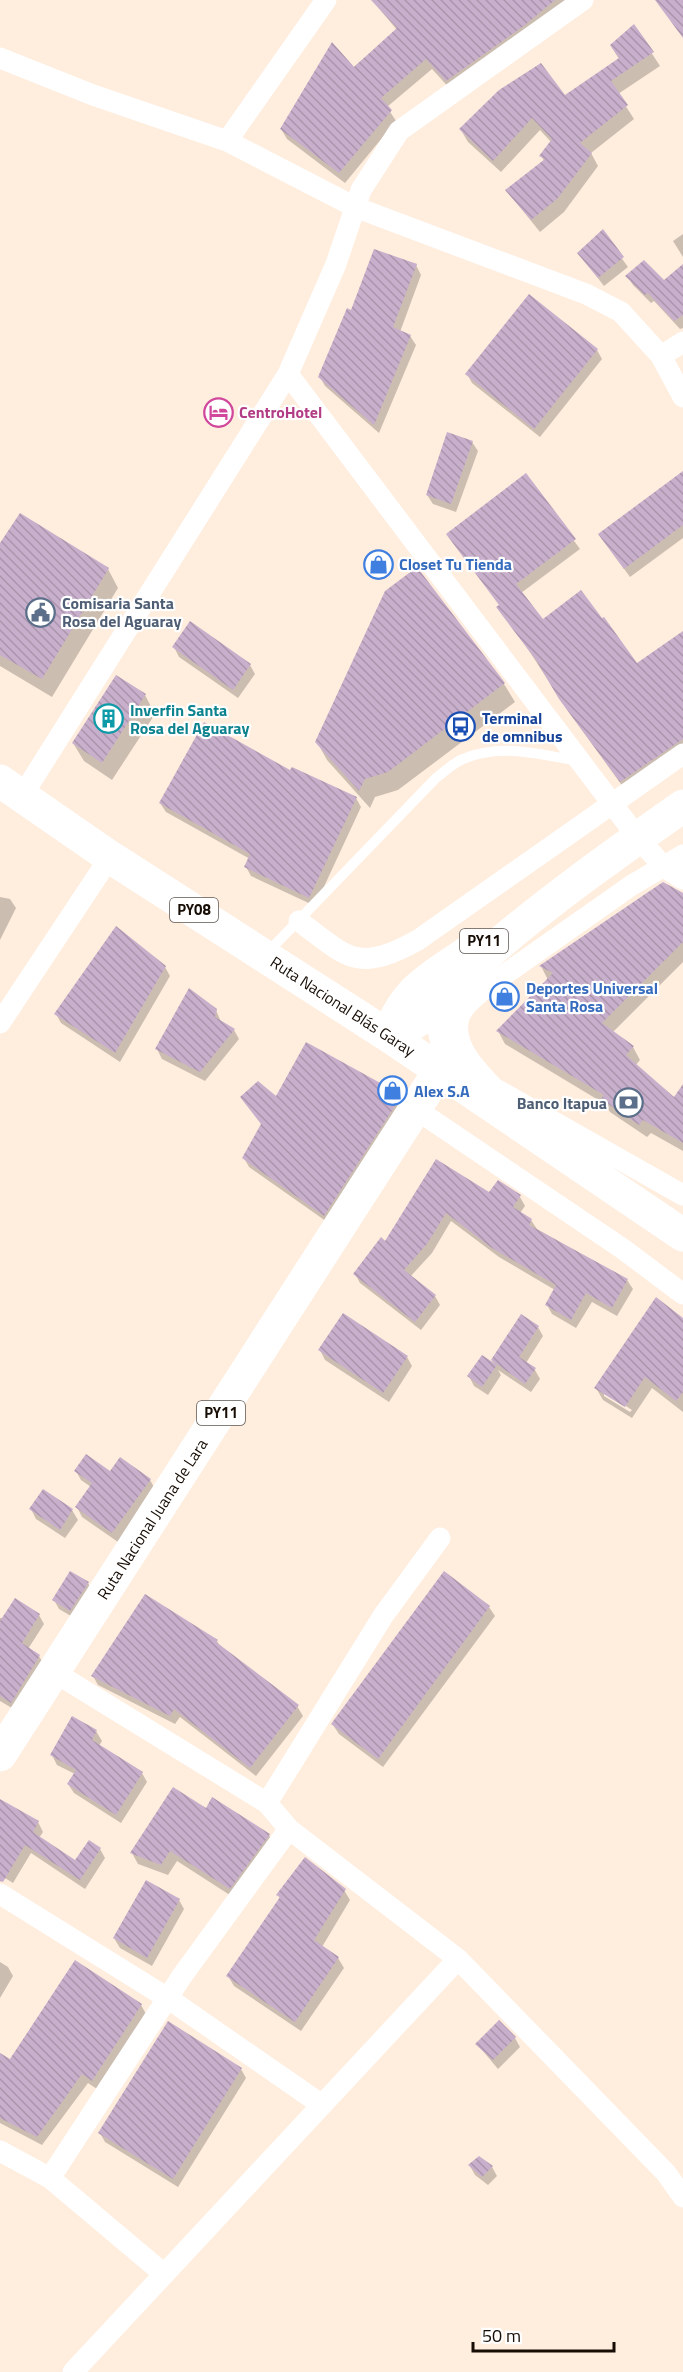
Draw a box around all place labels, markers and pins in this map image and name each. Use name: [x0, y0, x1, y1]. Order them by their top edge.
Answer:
hotel icon: CentroHotel: [202, 396, 234, 428]
place label: CentroHotel: [239, 400, 322, 424]
shop icon: Closet Tu Tienda: [362, 548, 394, 580]
place label: Closet Tu Tienda: [399, 552, 512, 576]
place label: Comisaria Santa Rosa del Aguaray: [62, 591, 181, 633]
public building icon: Comisaria Santa Rosa del Aguaray: [25, 596, 57, 628]
place label: Inverfin Santa Rosa del Aguaray: [130, 698, 249, 740]
building icon: Inverfin Santa Rosa del Aguaray: [93, 703, 125, 735]
place label: Terminal de omnibus: [482, 706, 562, 748]
bus stop icon: Terminal de omnibus: [445, 711, 477, 743]
place label: Deportes Universal Santa Rosa: [526, 976, 658, 1018]
shop icon: Deportes Universal Santa Rosa: [489, 981, 521, 1013]
shop icon: Alex S.A: [377, 1075, 409, 1107]
place label: Alex S.A: [414, 1079, 470, 1103]
bank icon: Banco Itapua: [612, 1087, 644, 1119]
place label: Banco Itapua: [517, 1091, 607, 1115]

